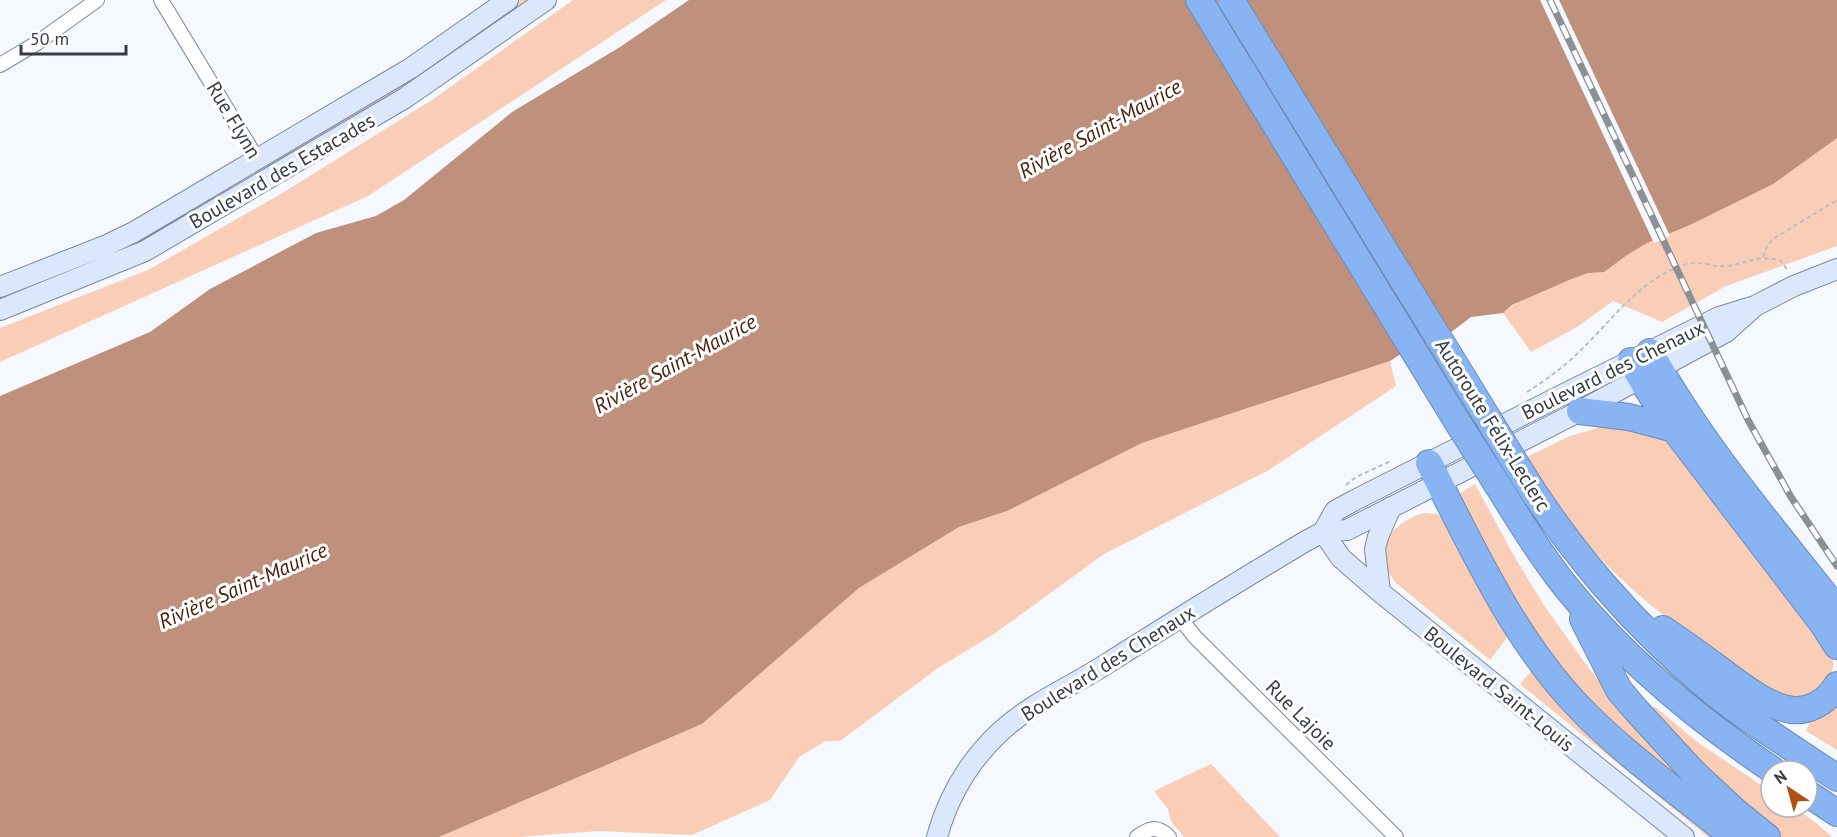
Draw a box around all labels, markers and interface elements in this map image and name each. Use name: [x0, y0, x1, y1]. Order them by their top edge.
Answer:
scale bar: [21, 18, 126, 56]
text: 50 m: [30, 27, 69, 50]
water label: Rivière Saint-Maurice: [1014, 73, 1186, 184]
street label: Rue Flynn: [201, 77, 267, 163]
street label: Boulevard des Estacades: [185, 107, 379, 235]
water label: Rivière Saint-Maurice: [589, 308, 761, 419]
street label: Boulevard des Chenaux: [1517, 314, 1709, 426]
street label: Autoroute Félix-Leclerc: [1429, 334, 1557, 516]
water label: Rivière Saint-Maurice: [154, 536, 332, 635]
street label: Boulevard des Chenaux: [1016, 599, 1200, 727]
street label: Boulevard Saint-Louis: [1419, 620, 1579, 758]
street label: Rue Lajoie: [1260, 674, 1342, 756]
north arrow: [1759, 759, 1819, 819]
text: N: [1770, 766, 1790, 788]

